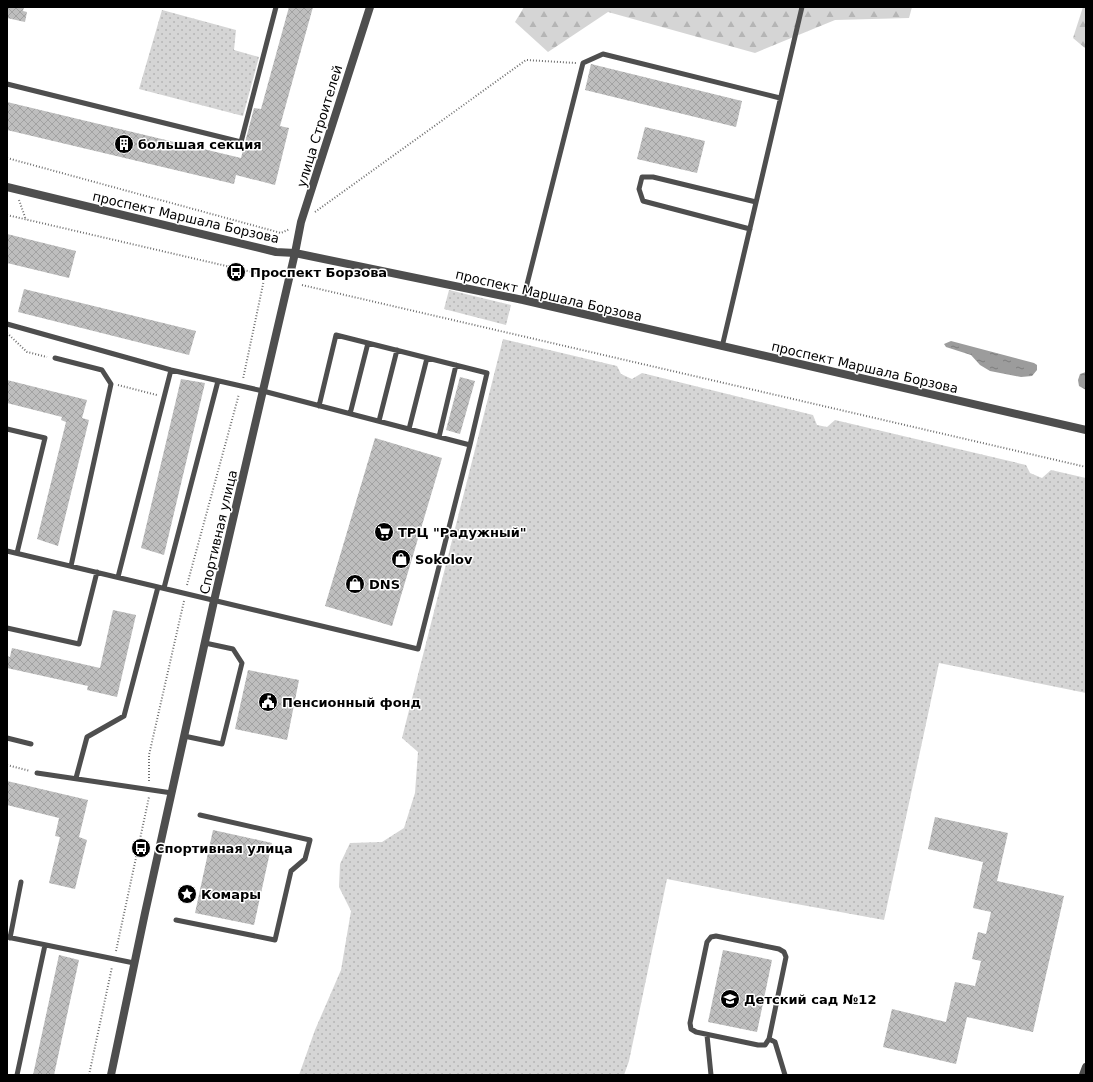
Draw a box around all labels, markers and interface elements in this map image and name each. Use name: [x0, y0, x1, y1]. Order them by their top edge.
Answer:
street label: улица Строителей: [294, 63, 345, 189]
building icon: большая секция: [113, 133, 135, 155]
place label: большая секция: [138, 137, 262, 152]
street label: проспект Маршала Борзова: [91, 189, 281, 246]
bus stop icon: Проспект Борзова: [225, 261, 247, 283]
place label: Проспект Борзова: [250, 265, 387, 280]
street label: проспект Маршала Борзова: [454, 267, 644, 324]
street label: проспект Маршала Борзова: [770, 339, 960, 396]
street label: Спортивная улица: [197, 468, 240, 596]
supermarket icon: ТРЦ "Радужный": [373, 521, 395, 543]
place label: ТРЦ "Радужный": [398, 525, 527, 540]
shop icon: Sokolov: [390, 548, 412, 570]
place label: Sokolov: [415, 552, 473, 567]
shop icon: DNS: [344, 573, 366, 595]
place label: DNS: [369, 577, 400, 592]
public building icon: Пенсионный фонд: [257, 691, 279, 713]
place label: Пенсионный фонд: [282, 695, 421, 710]
bus stop icon: Спортивная улица: [130, 837, 152, 859]
place label: Спортивная улица: [155, 841, 293, 856]
place icon: Комары: [176, 883, 198, 905]
place label: Комары: [201, 887, 261, 902]
school or university icon: Детский сад №12: [719, 988, 741, 1010]
place label: Детский сад №12: [744, 992, 876, 1007]

